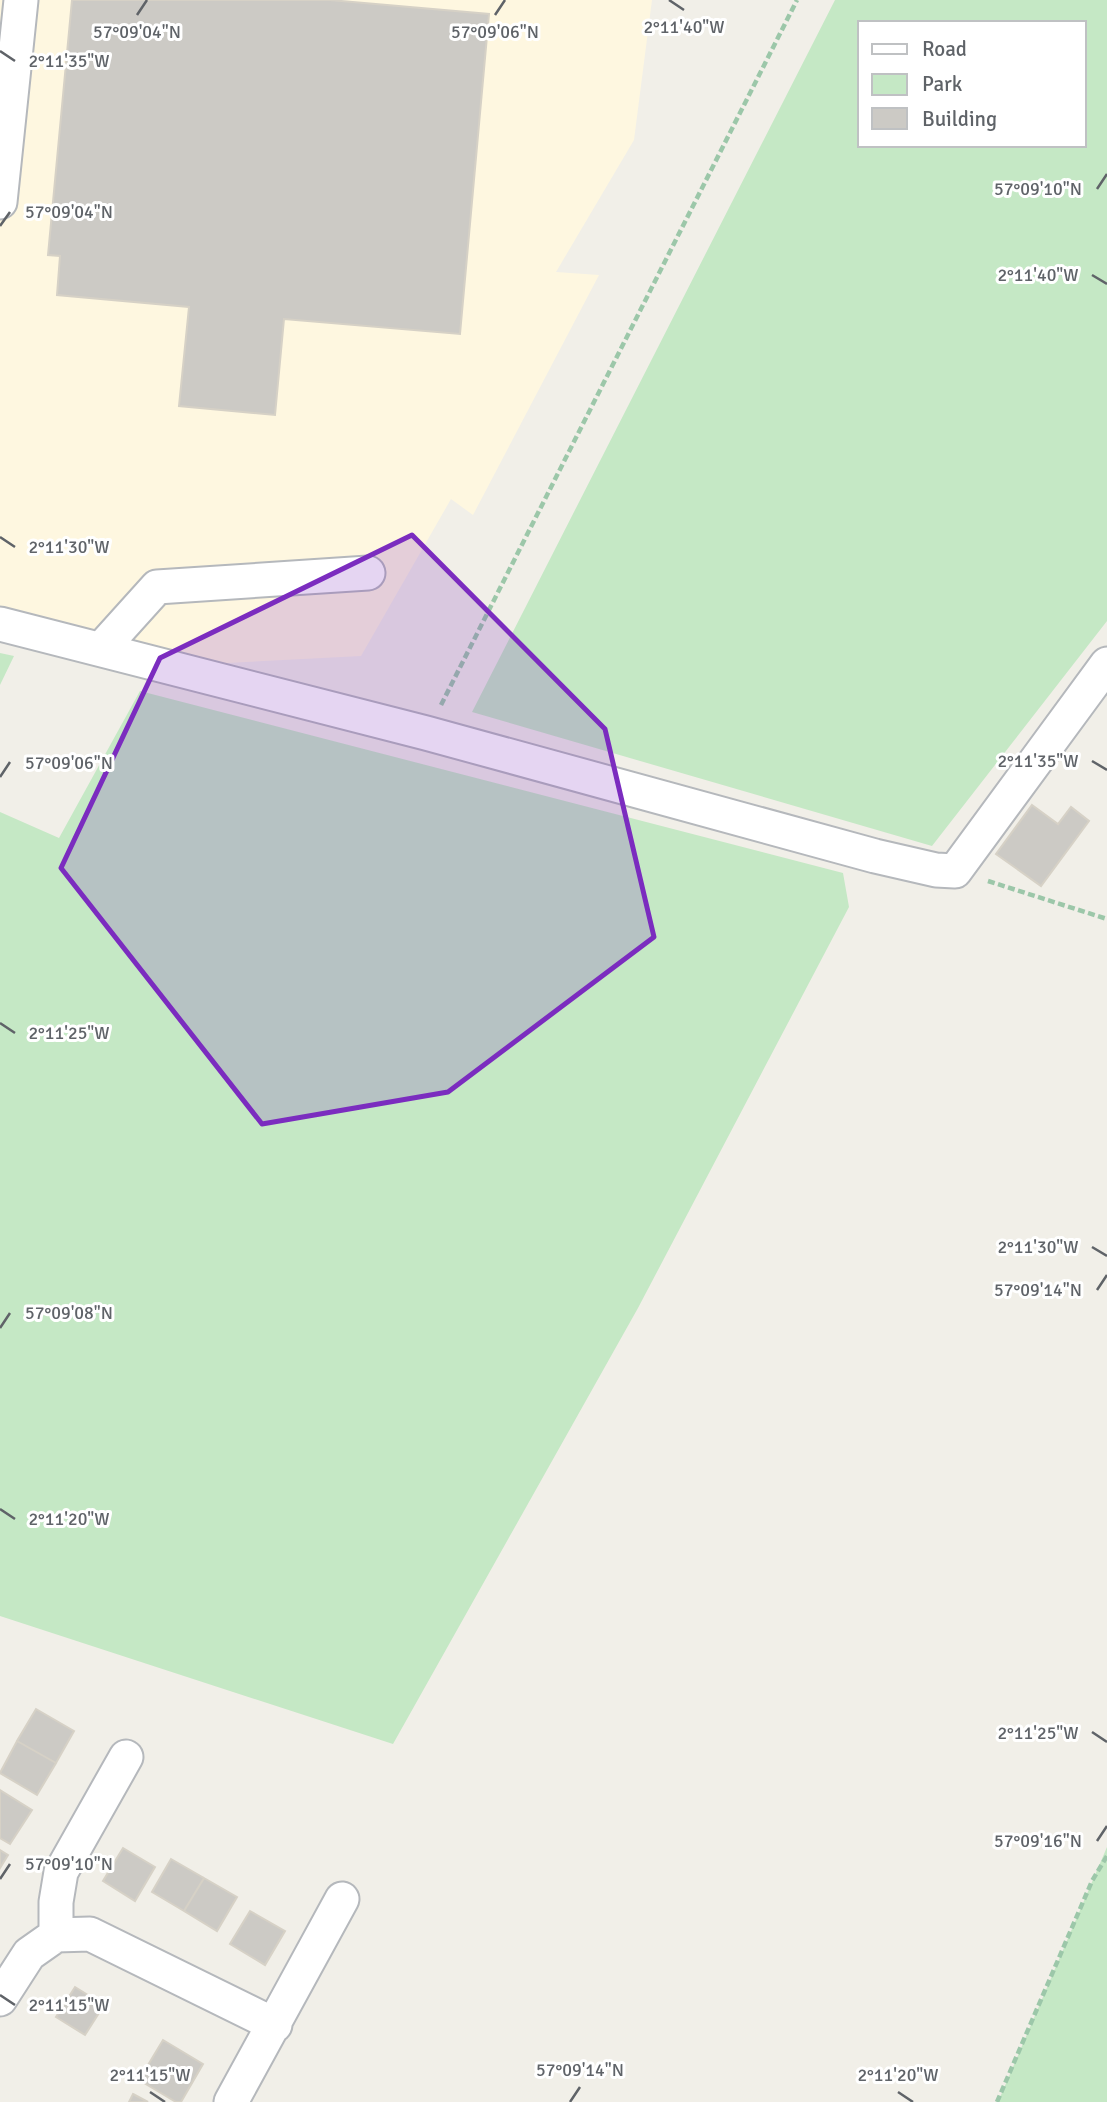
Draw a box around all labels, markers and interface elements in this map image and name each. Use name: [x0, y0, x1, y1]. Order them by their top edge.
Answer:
text: 2°11'40"W: [643, 16, 725, 38]
text: 57°09'04"N: [93, 21, 181, 43]
text: 57°09'06"N: [451, 21, 539, 43]
legend: [858, 21, 1086, 147]
text: Road: [922, 36, 967, 62]
text: 2°11'35"W: [28, 50, 110, 72]
text: Park: [922, 71, 963, 97]
text: Building: [922, 106, 997, 132]
text: 57°09'10"N: [994, 178, 1082, 200]
text: 57°09'04"N: [25, 201, 113, 223]
text: 2°11'40"W: [997, 264, 1079, 286]
text: 2°11'30"W: [28, 536, 110, 558]
text: 2°11'35"W: [997, 750, 1079, 772]
text: 57°09'06"N: [25, 752, 113, 774]
text: 2°11'25"W: [28, 1022, 110, 1044]
text: 2°11'30"W: [997, 1236, 1079, 1258]
text: 57°09'14"N: [994, 1279, 1082, 1301]
text: 57°09'08"N: [25, 1302, 113, 1324]
text: 2°11'20"W: [28, 1508, 110, 1530]
text: 2°11'25"W: [997, 1722, 1079, 1744]
text: 57°09'16"N: [994, 1830, 1082, 1852]
text: 57°09'10"N: [25, 1853, 113, 1875]
text: 2°11'15"W: [28, 1994, 110, 2016]
text: 57°09'14"N: [536, 2059, 624, 2081]
text: 2°11'15"W: [109, 2064, 191, 2086]
text: 2°11'20"W: [857, 2064, 939, 2086]

